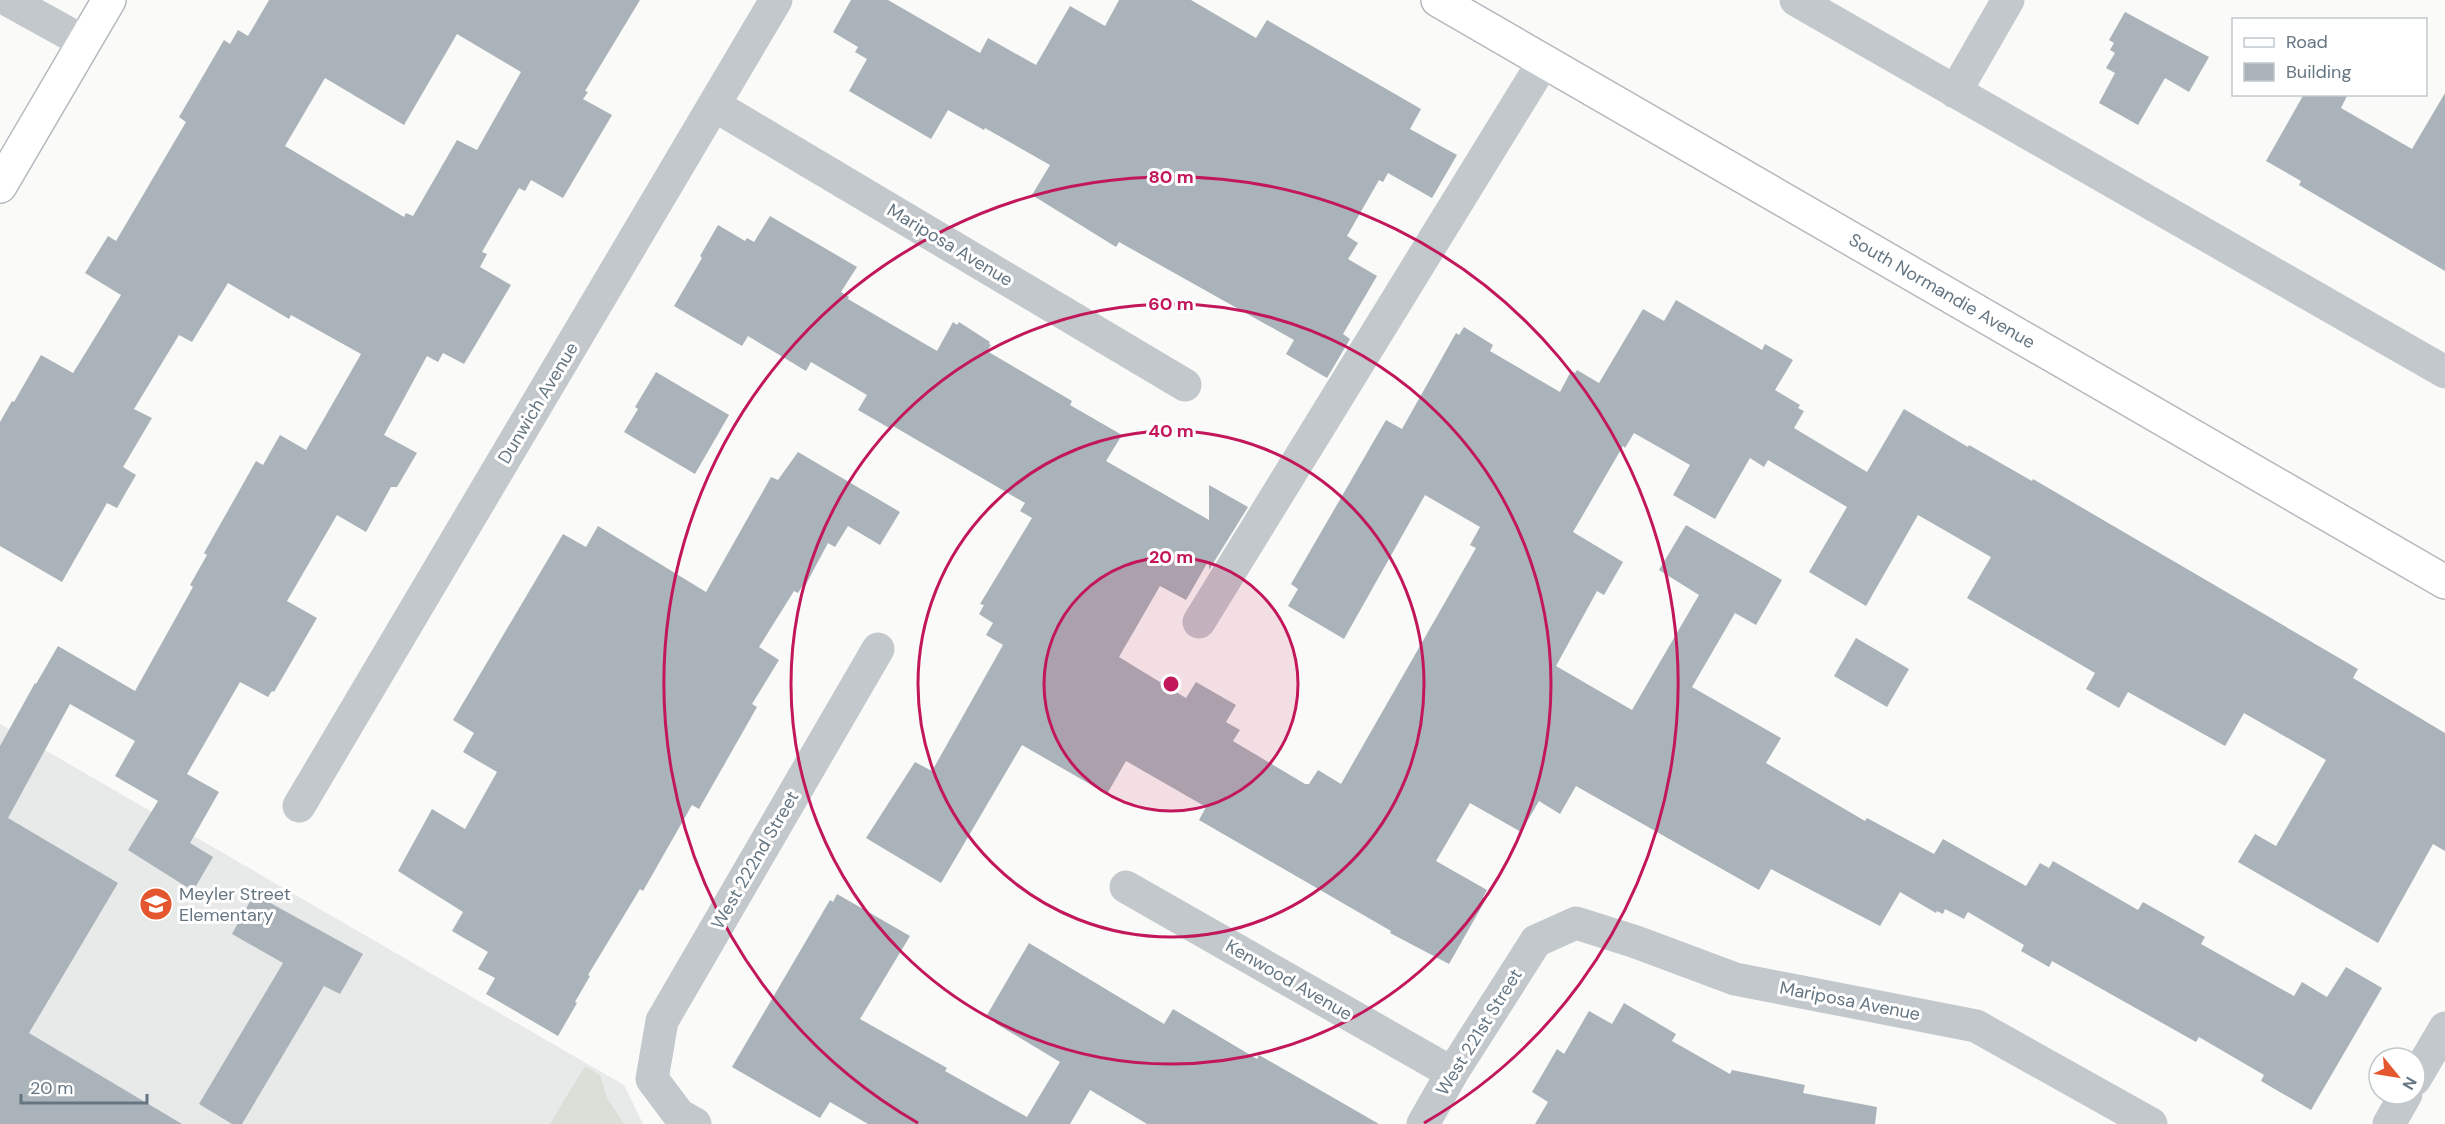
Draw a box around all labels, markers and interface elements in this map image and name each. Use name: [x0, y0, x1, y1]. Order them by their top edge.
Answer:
legend: [2232, 18, 2427, 96]
text: Road: [2286, 30, 2328, 54]
text: Building: [2286, 60, 2351, 84]
text: 80 m: [1148, 165, 1194, 189]
street label: Mariposa Avenue: [883, 198, 1017, 292]
street label: South Normandie Avenue: [1844, 228, 2040, 354]
text: 60 m: [1148, 292, 1194, 316]
street label: Dunwich Avenue: [492, 338, 584, 468]
text: 40 m: [1148, 419, 1194, 443]
text: 20 m: [1149, 545, 1193, 569]
centre of rings: [1161, 674, 1181, 694]
street label: West 222nd Street: [706, 787, 804, 933]
place label: Meyler Street Elementary: [179, 882, 291, 927]
school or university icon: Meyler Street Elementary: [138, 886, 174, 922]
street label: Kenwood Avenue: [1221, 934, 1357, 1026]
street label: West 221st Street: [1430, 964, 1528, 1100]
street label: Mariposa Avenue: [1778, 976, 1922, 1026]
north arrow: [2367, 1046, 2427, 1106]
scale bar: [21, 1067, 147, 1105]
text: N: [2398, 1073, 2422, 1094]
text: 20 m: [30, 1076, 73, 1100]

